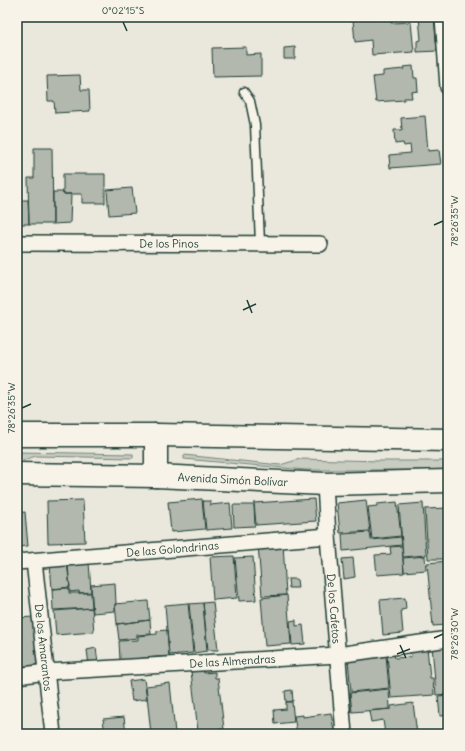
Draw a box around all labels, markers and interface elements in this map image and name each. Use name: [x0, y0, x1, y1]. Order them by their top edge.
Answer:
text: 0°02'15"S: [102, 4, 145, 17]
text: 78°26'35"W: [448, 195, 461, 247]
street label: De los Pinos: [139, 236, 199, 251]
text: 78°26'35"W: [5, 382, 18, 434]
street label: Avenida Simón Bolívar: [177, 470, 289, 489]
street label: De las Golondrinas: [126, 538, 219, 560]
street label: De los Cafetos: [324, 573, 344, 644]
street label: De los Amarantos: [32, 603, 55, 692]
text: 78°26'30"W: [448, 608, 461, 660]
street label: De las Almendras: [189, 652, 276, 671]

